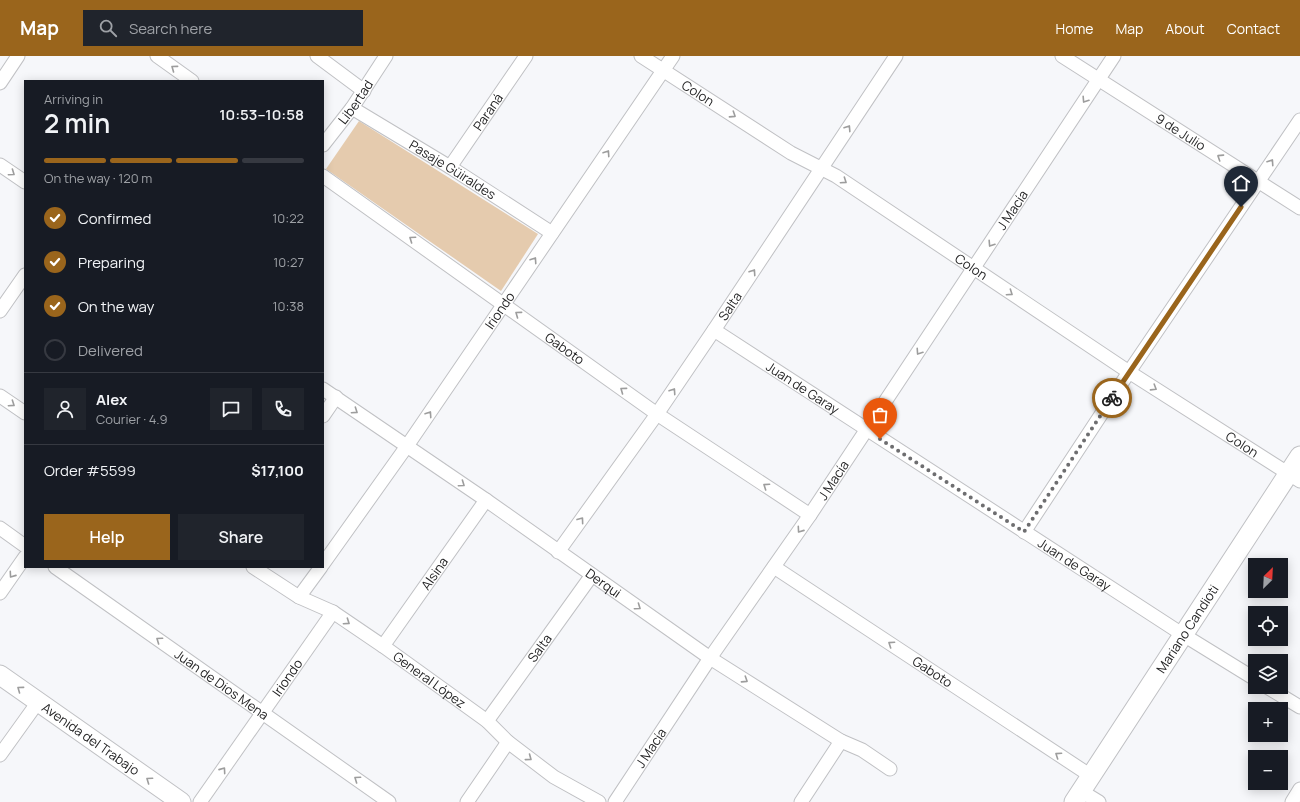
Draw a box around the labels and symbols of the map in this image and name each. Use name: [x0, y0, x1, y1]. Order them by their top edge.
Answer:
one-way arrow: [172, 66, 179, 73]
street label: Libertad: [334, 76, 377, 128]
street label: Colon: [678, 76, 718, 110]
street label: Paraná: [469, 90, 507, 134]
one-way arrow: [1082, 96, 1090, 103]
street label: 9 de Julio: [1152, 109, 1210, 155]
one-way arrow: [729, 110, 736, 118]
one-way arrow: [843, 126, 850, 133]
street label: Pasaje Güiraldes: [406, 136, 500, 204]
one-way arrow: [602, 150, 609, 157]
one-way arrow: [1217, 154, 1224, 161]
one-way arrow: [1267, 159, 1274, 166]
pin: [1224, 166, 1258, 207]
one-way arrow: [8, 168, 15, 175]
one-way arrow: [840, 176, 847, 183]
street label: J Macía: [992, 187, 1032, 233]
one-way arrow: [409, 236, 416, 244]
one-way arrow: [988, 240, 995, 247]
street label: Colon: [952, 249, 991, 284]
one-way arrow: [529, 257, 536, 264]
one-way arrow: [748, 269, 756, 276]
street label: Iriondo: [480, 288, 519, 333]
street label: Salta: [714, 288, 746, 324]
one-way arrow: [1006, 288, 1013, 295]
one-way arrow: [515, 311, 522, 319]
street label: Gaboto: [542, 328, 588, 369]
one-way arrow: [917, 348, 924, 355]
street label: Juan de Garay: [763, 357, 843, 418]
courier: [1092, 378, 1132, 418]
one-way arrow: [1150, 383, 1157, 391]
one-way arrow: [621, 388, 628, 395]
one-way arrow: [668, 388, 676, 395]
pin: [863, 398, 897, 439]
one-way arrow: [8, 399, 15, 406]
one-way arrow: [351, 406, 358, 414]
one-way arrow: [424, 411, 431, 418]
street label: Colon: [1222, 427, 1262, 461]
street label: J Macía: [814, 457, 853, 503]
one-way arrow: [458, 479, 465, 486]
one-way arrow: [763, 483, 770, 491]
one-way arrow: [576, 517, 584, 524]
one-way arrow: [797, 526, 805, 533]
street label: Juan de Garay: [1035, 534, 1115, 595]
street label: Alsina: [417, 553, 452, 593]
north arrow: [1248, 558, 1288, 598]
street label: Derqui: [582, 564, 625, 602]
one-way arrow: [10, 571, 17, 578]
street label: Mariano Candioti: [1152, 581, 1223, 676]
one-way arrow: [634, 602, 641, 610]
one-way arrow: [343, 617, 350, 625]
street label: Salta: [523, 630, 556, 666]
one-way arrow: [157, 638, 164, 645]
one-way arrow: [889, 642, 896, 649]
street label: Juan de Dios Mena: [171, 645, 273, 724]
street label: General López: [390, 647, 470, 712]
street label: Gaboto: [909, 652, 956, 691]
street label: Iriondo: [268, 655, 307, 700]
one-way arrow: [741, 675, 748, 683]
one-way arrow: [17, 686, 24, 694]
street label: Avenida del Trabajo: [38, 698, 144, 779]
street label: J Macía: [631, 724, 670, 771]
one-way arrow: [1055, 752, 1062, 759]
one-way arrow: [525, 753, 532, 761]
one-way arrow: [218, 767, 226, 774]
one-way arrow: [355, 777, 362, 784]
one-way arrow: [147, 778, 154, 785]

